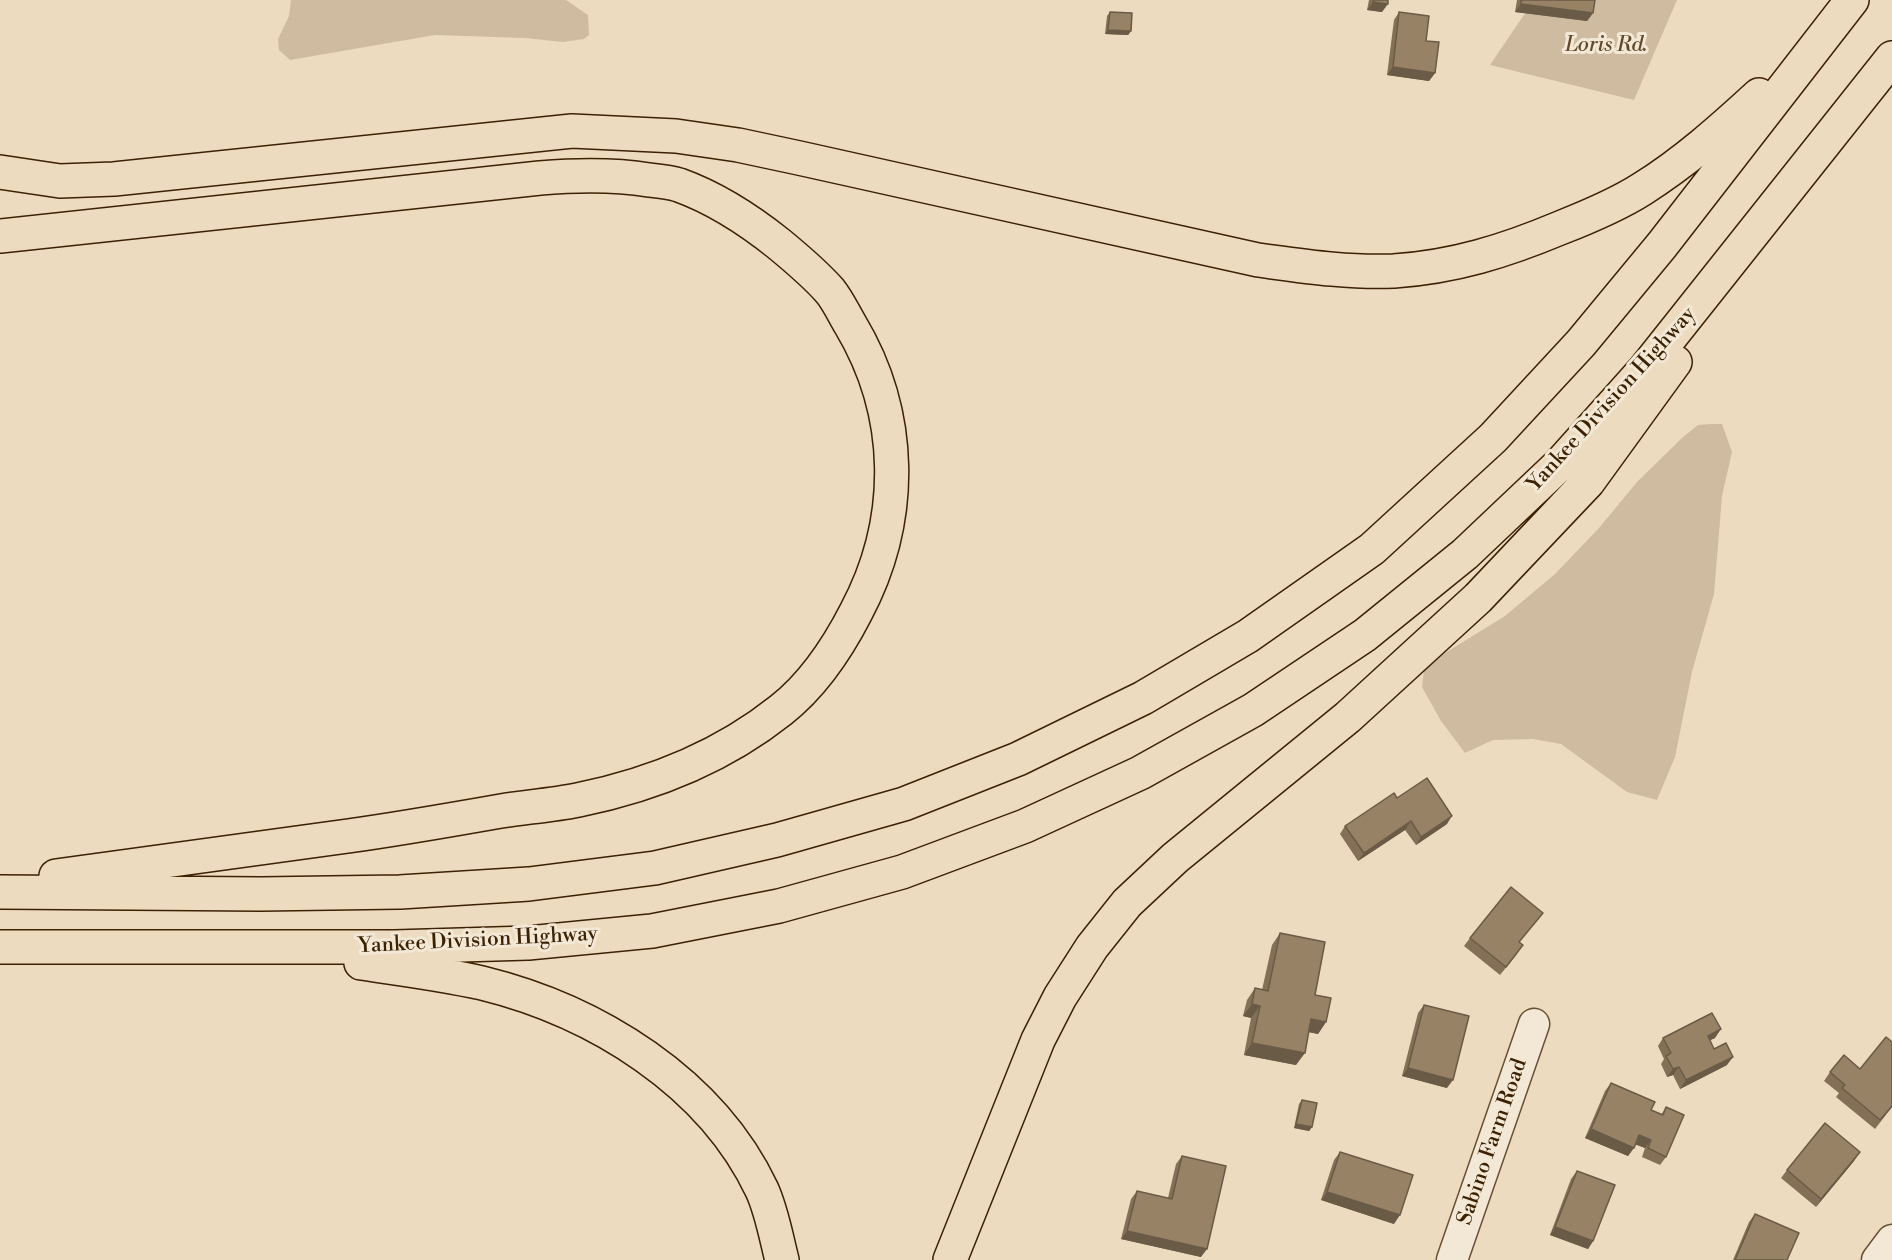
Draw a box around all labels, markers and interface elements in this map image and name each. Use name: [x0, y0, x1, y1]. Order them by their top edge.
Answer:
park label: Loris Rd.: [1565, 33, 1647, 59]
street label: Yankee Division Highway: [1522, 302, 1702, 498]
street label: Yankee Division Highway: [358, 922, 598, 960]
street label: Sabino Farm Road: [1453, 1056, 1533, 1228]

